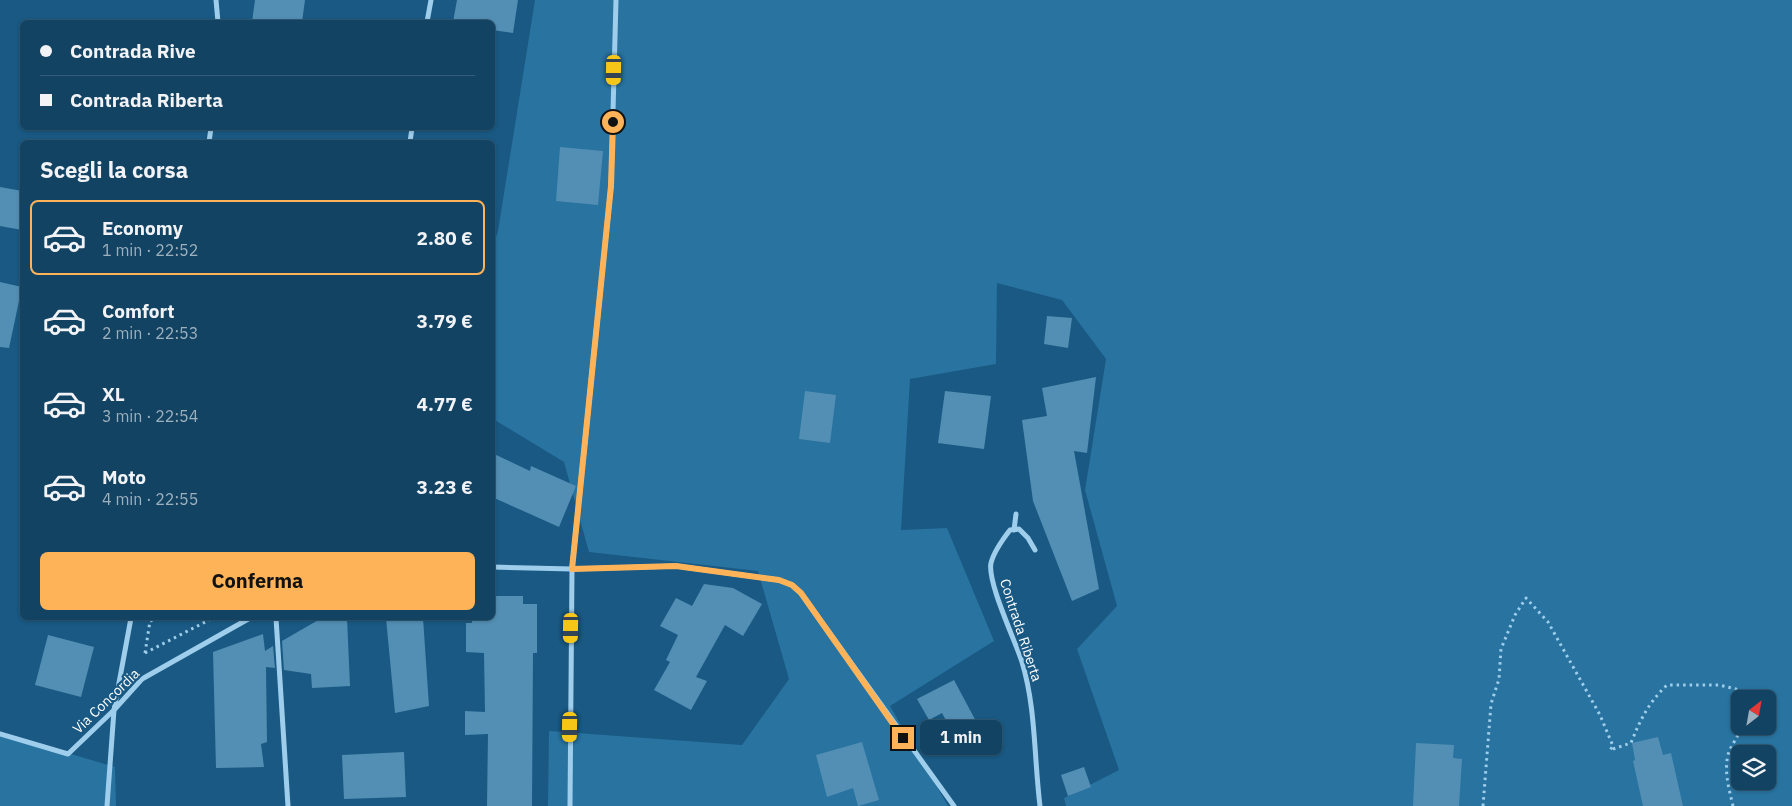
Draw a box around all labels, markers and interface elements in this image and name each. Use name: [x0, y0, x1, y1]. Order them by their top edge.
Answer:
text: Contrada Rive: [70, 39, 196, 63]
car: [606, 55, 621, 85]
text: Contrada Riberta: [70, 88, 223, 112]
route start: [602, 111, 624, 133]
text: Scegli la corsa: [40, 155, 188, 184]
icon: car: [42, 215, 87, 260]
text: Economy: [102, 216, 183, 240]
text: 2.80 €: [417, 226, 473, 250]
text: 1 min · 22:52: [102, 240, 198, 260]
icon: car: [42, 298, 87, 343]
text: Comfort: [102, 299, 175, 323]
text: 3.79 €: [417, 309, 473, 333]
text: 2 min · 22:53: [102, 323, 198, 343]
icon: car: [42, 381, 87, 426]
text: XL: [102, 382, 125, 406]
text: 4.77 €: [417, 392, 473, 416]
text: 3 min · 22:54: [102, 406, 198, 426]
icon: car: [42, 464, 87, 509]
text: Moto: [102, 465, 146, 489]
text: 3.23 €: [417, 475, 473, 499]
text: 4 min · 22:55: [102, 489, 198, 509]
button: Conferma: [40, 552, 475, 610]
street label: Contrada Riberta: [996, 576, 1046, 684]
car: [563, 613, 578, 643]
street label: Via Concordia: [69, 664, 144, 737]
north arrow: [1731, 690, 1776, 735]
map controls: [1731, 690, 1776, 790]
car: [562, 712, 577, 742]
callout: 1 min: [920, 720, 1003, 756]
route end: [892, 727, 914, 749]
text: 1 min: [940, 727, 982, 747]
button: layers: [1731, 745, 1776, 790]

